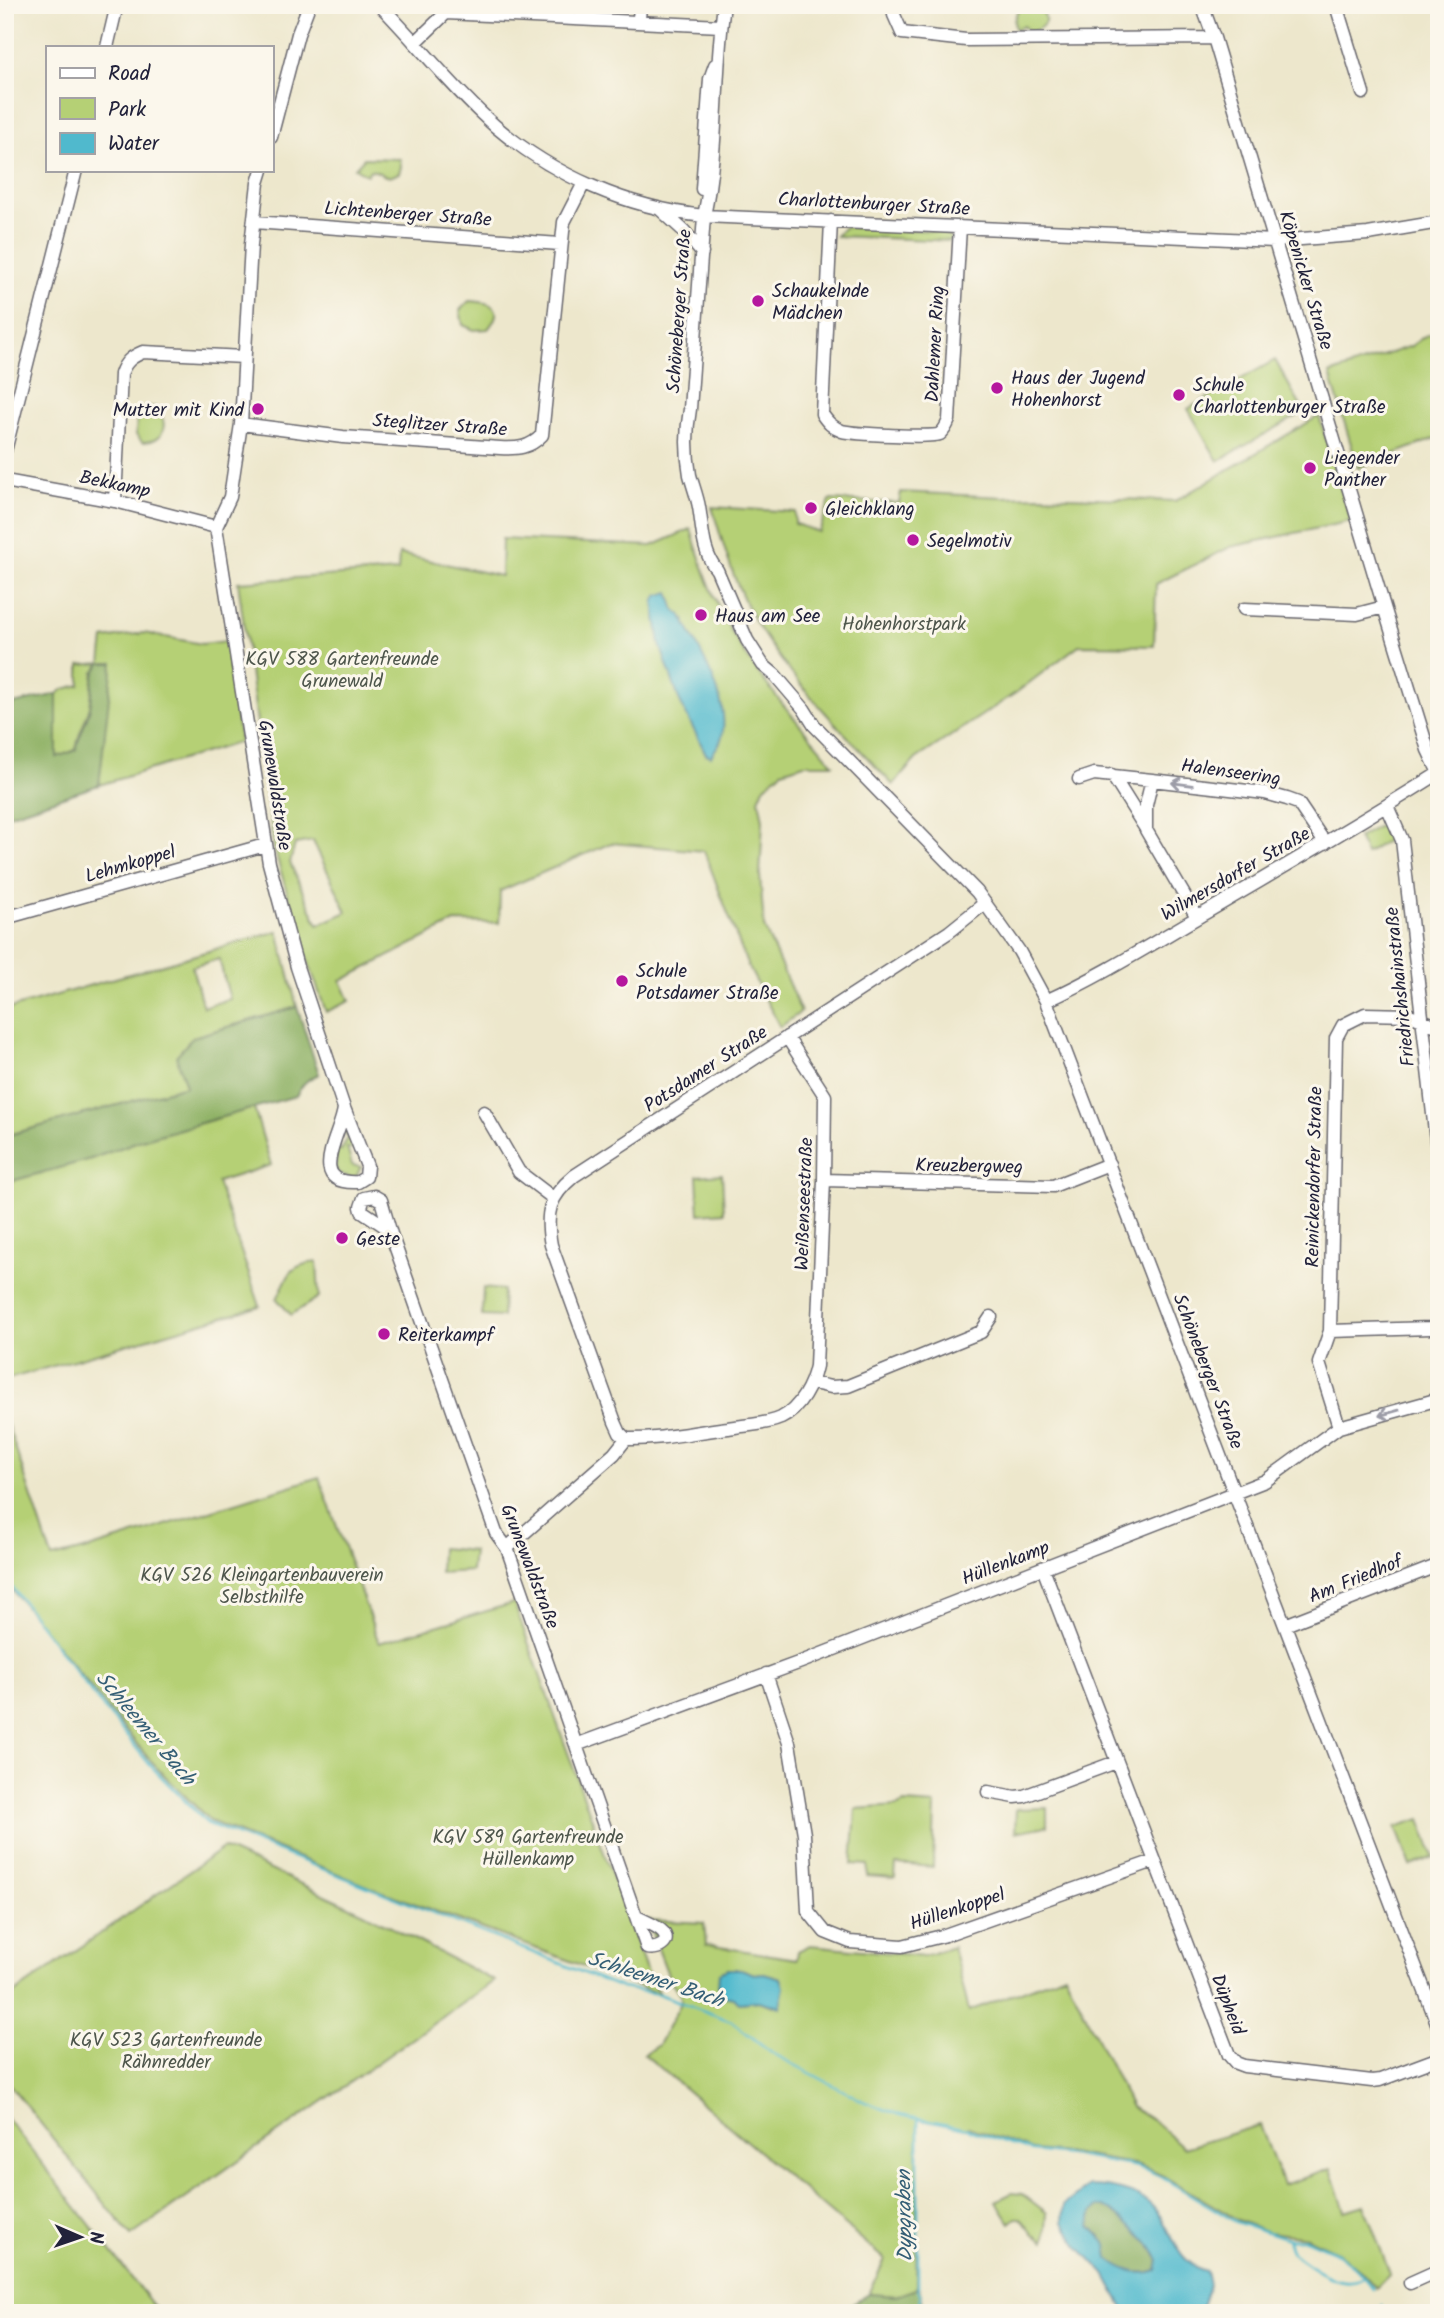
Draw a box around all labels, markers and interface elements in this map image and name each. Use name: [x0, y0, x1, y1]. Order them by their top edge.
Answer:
legend: [46, 46, 273, 172]
text: Road: [108, 58, 151, 91]
text: Park: [108, 94, 146, 127]
text: Water: [108, 128, 160, 161]
street label: Charlottenburger Straße: [777, 185, 971, 225]
street label: Lichtenberger Straße: [323, 194, 493, 236]
street label: Köpenicker Straße: [1270, 207, 1341, 354]
street label: Schöneberger Straße: [659, 228, 701, 394]
place label: Schaukelnde Mädchen: [772, 277, 870, 329]
street label: Dahlemer Ring: [918, 285, 954, 403]
marker: Schaukelnde Mädchen: [750, 293, 766, 309]
place label: Haus der Jugend Hohenhorst: [1011, 364, 1145, 416]
place label: Schule Charlottenburger Straße: [1193, 371, 1386, 423]
marker: Haus der Jugend Hohenhorst: [989, 380, 1005, 396]
marker: Schule Charlottenburger Straße: [1171, 387, 1187, 403]
place label: Mutter mit Kind: [113, 396, 245, 426]
marker: Mutter mit Kind: [250, 401, 266, 417]
street label: Steglitzer Straße: [372, 406, 509, 446]
place label: Liegender Panther: [1324, 444, 1401, 496]
marker: Liegender Panther: [1302, 460, 1318, 476]
street label: Bekkamp: [76, 463, 153, 507]
place label: Gleichklang: [825, 495, 915, 525]
marker: Gleichklang: [803, 500, 819, 516]
place label: Segelmotiv: [927, 527, 1012, 557]
marker: Segelmotiv: [905, 532, 921, 548]
place label: Haus am See: [715, 602, 821, 632]
marker: Haus am See: [693, 607, 709, 623]
park label: Hohenhorstpark: [842, 610, 966, 640]
park label: KGV 588 Gartenfreunde Grunewald: [245, 645, 439, 697]
street label: Grunewaldstraße: [249, 718, 299, 853]
street label: Halenseering: [1179, 751, 1282, 795]
one-way arrow: [1172, 778, 1194, 791]
street label: Wilmersdorfer Straße: [1156, 819, 1317, 930]
street label: Lehmkoppel: [82, 838, 180, 892]
street label: Friedrichshainstraße: [1378, 905, 1424, 1068]
place label: Schule Potsdamer Straße: [636, 957, 779, 1009]
marker: Schule Potsdamer Straße: [614, 973, 630, 989]
street label: Potsdamer Straße: [638, 1018, 774, 1121]
street label: Reinickendorfer Straße: [1298, 1086, 1332, 1268]
street label: Weißenseestraße: [788, 1137, 822, 1271]
street label: Kreuzbergweg: [915, 1151, 1023, 1183]
place label: Geste: [356, 1225, 401, 1255]
marker: Geste: [334, 1230, 350, 1246]
street label: Schöneberger Straße: [1164, 1290, 1251, 1454]
place label: Reiterkampf: [398, 1321, 495, 1351]
marker: Reiterkampf: [376, 1326, 392, 1342]
one-way arrow: [1378, 1407, 1400, 1420]
street label: Grunewaldstraße: [491, 1500, 567, 1634]
street label: Hüllenkamp: [957, 1533, 1054, 1594]
street label: Am Friedhof: [1304, 1547, 1409, 1612]
park label: KGV 526 Kleingartenbauverein Selbsthilfe: [140, 1561, 384, 1613]
water label: Schleemer Bach: [87, 1664, 204, 1795]
park label: KGV 589 Gartenfreunde Hüllenkamp: [432, 1823, 624, 1875]
street label: Hüllenkoppel: [906, 1880, 1010, 1939]
water label: Schleemer Bach: [583, 1943, 729, 2018]
street label: Düpheid: [1202, 1970, 1253, 2040]
park label: KGV 523 Gartenfreunde Rähnredder: [70, 2026, 263, 2078]
water label: Dypgraben: [888, 2168, 923, 2262]
north arrow: [46, 2202, 116, 2272]
text: N: [80, 2231, 110, 2244]

